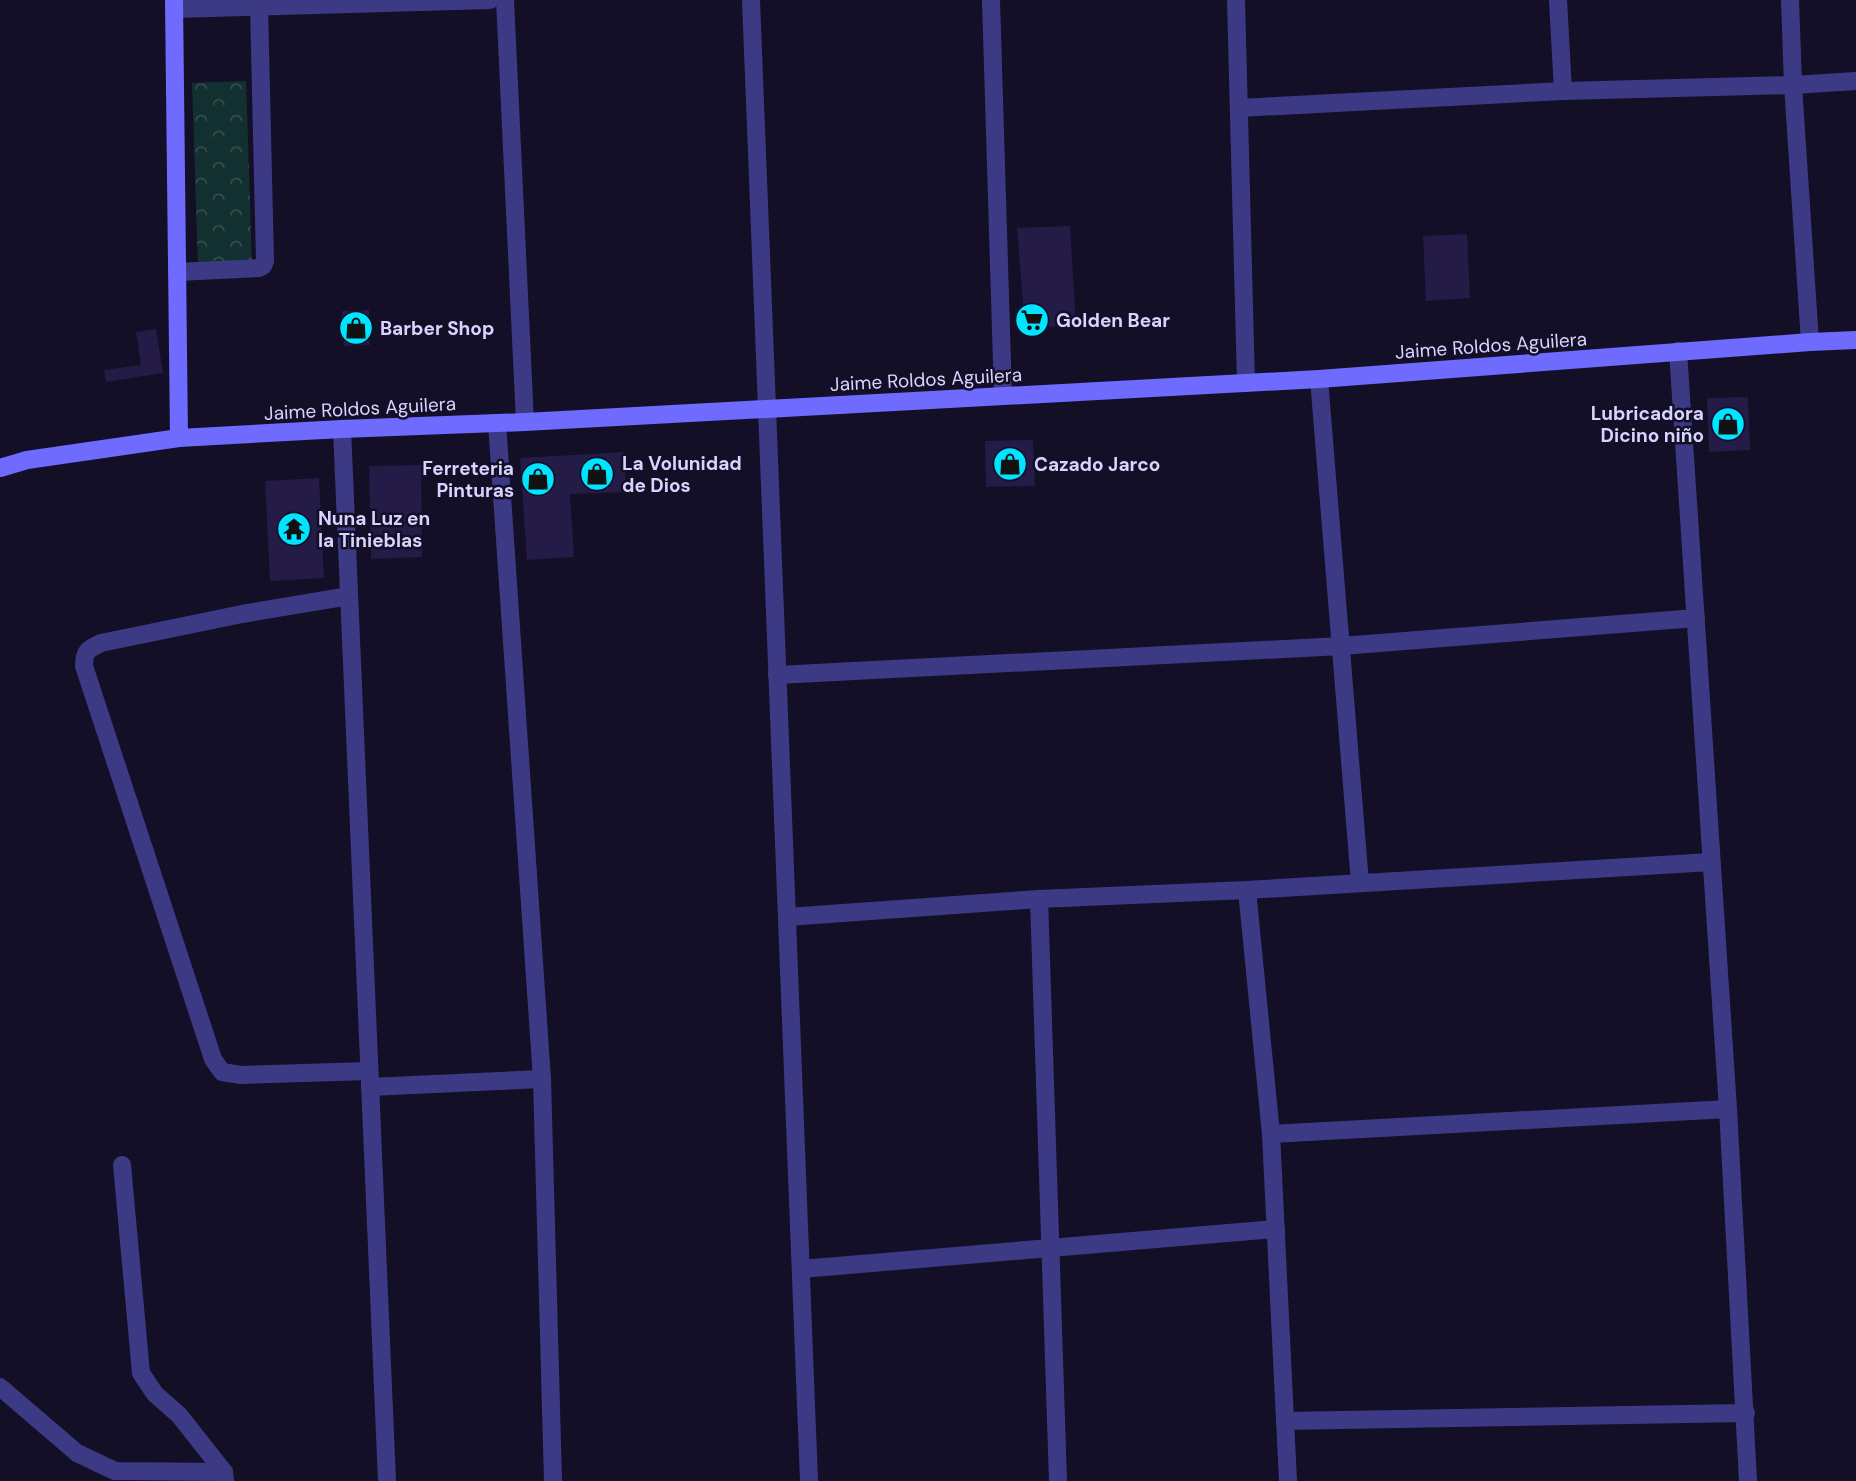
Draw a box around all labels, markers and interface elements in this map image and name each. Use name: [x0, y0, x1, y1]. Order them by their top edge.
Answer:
supermarket icon: Golden Bear: [1013, 301, 1051, 339]
place label: Golden Bear: [1056, 308, 1170, 333]
shop icon: Barber Shop: [337, 309, 375, 347]
place label: Barber Shop: [380, 316, 494, 341]
street label: Jaime Roldos Aguilera: [1394, 326, 1588, 365]
street label: Jaime Roldos Aguilera: [829, 362, 1023, 397]
street label: Jaime Roldos Aguilera: [263, 391, 457, 426]
place label: Lubricadora Dicino niño: [1591, 401, 1704, 448]
shop icon: Lubricadora Dicino niño: [1709, 405, 1747, 443]
shop icon: Cazado Jarco: [991, 445, 1029, 483]
place label: La Volunidad de Dios: [622, 451, 742, 498]
place label: Cazado Jarco: [1034, 452, 1160, 477]
shop icon: La Volunidad de Dios: [578, 455, 616, 493]
place label: Ferreteria Pinturas: [422, 456, 514, 503]
shop icon: Ferreteria Pinturas: [519, 460, 557, 498]
place label: Nuna Luz en la Tinieblas: [318, 506, 430, 553]
temple icon: Nuna Luz en la Tinieblas: [275, 510, 313, 548]

